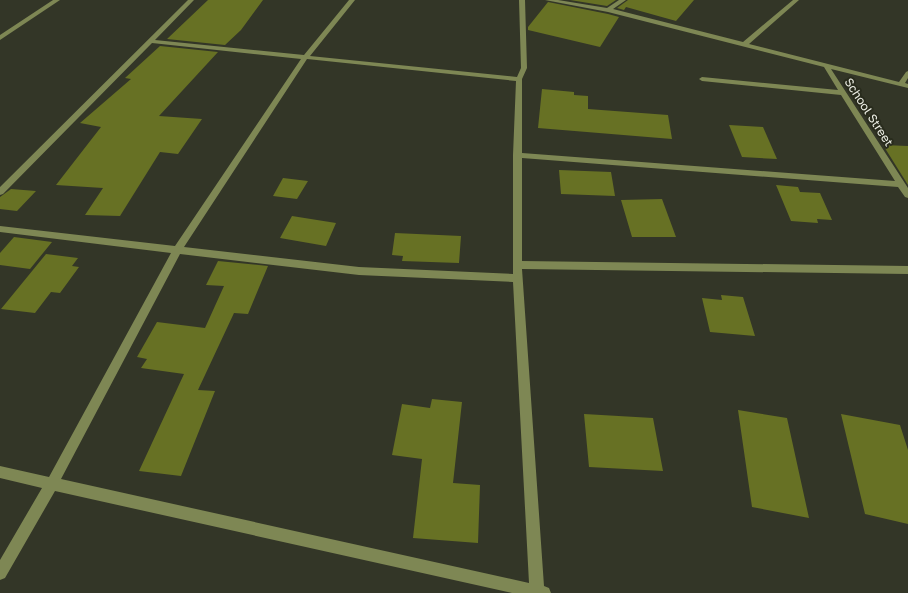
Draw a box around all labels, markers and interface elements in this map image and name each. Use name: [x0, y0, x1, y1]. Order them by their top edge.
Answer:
street label: School Street: [841, 75, 897, 149]

